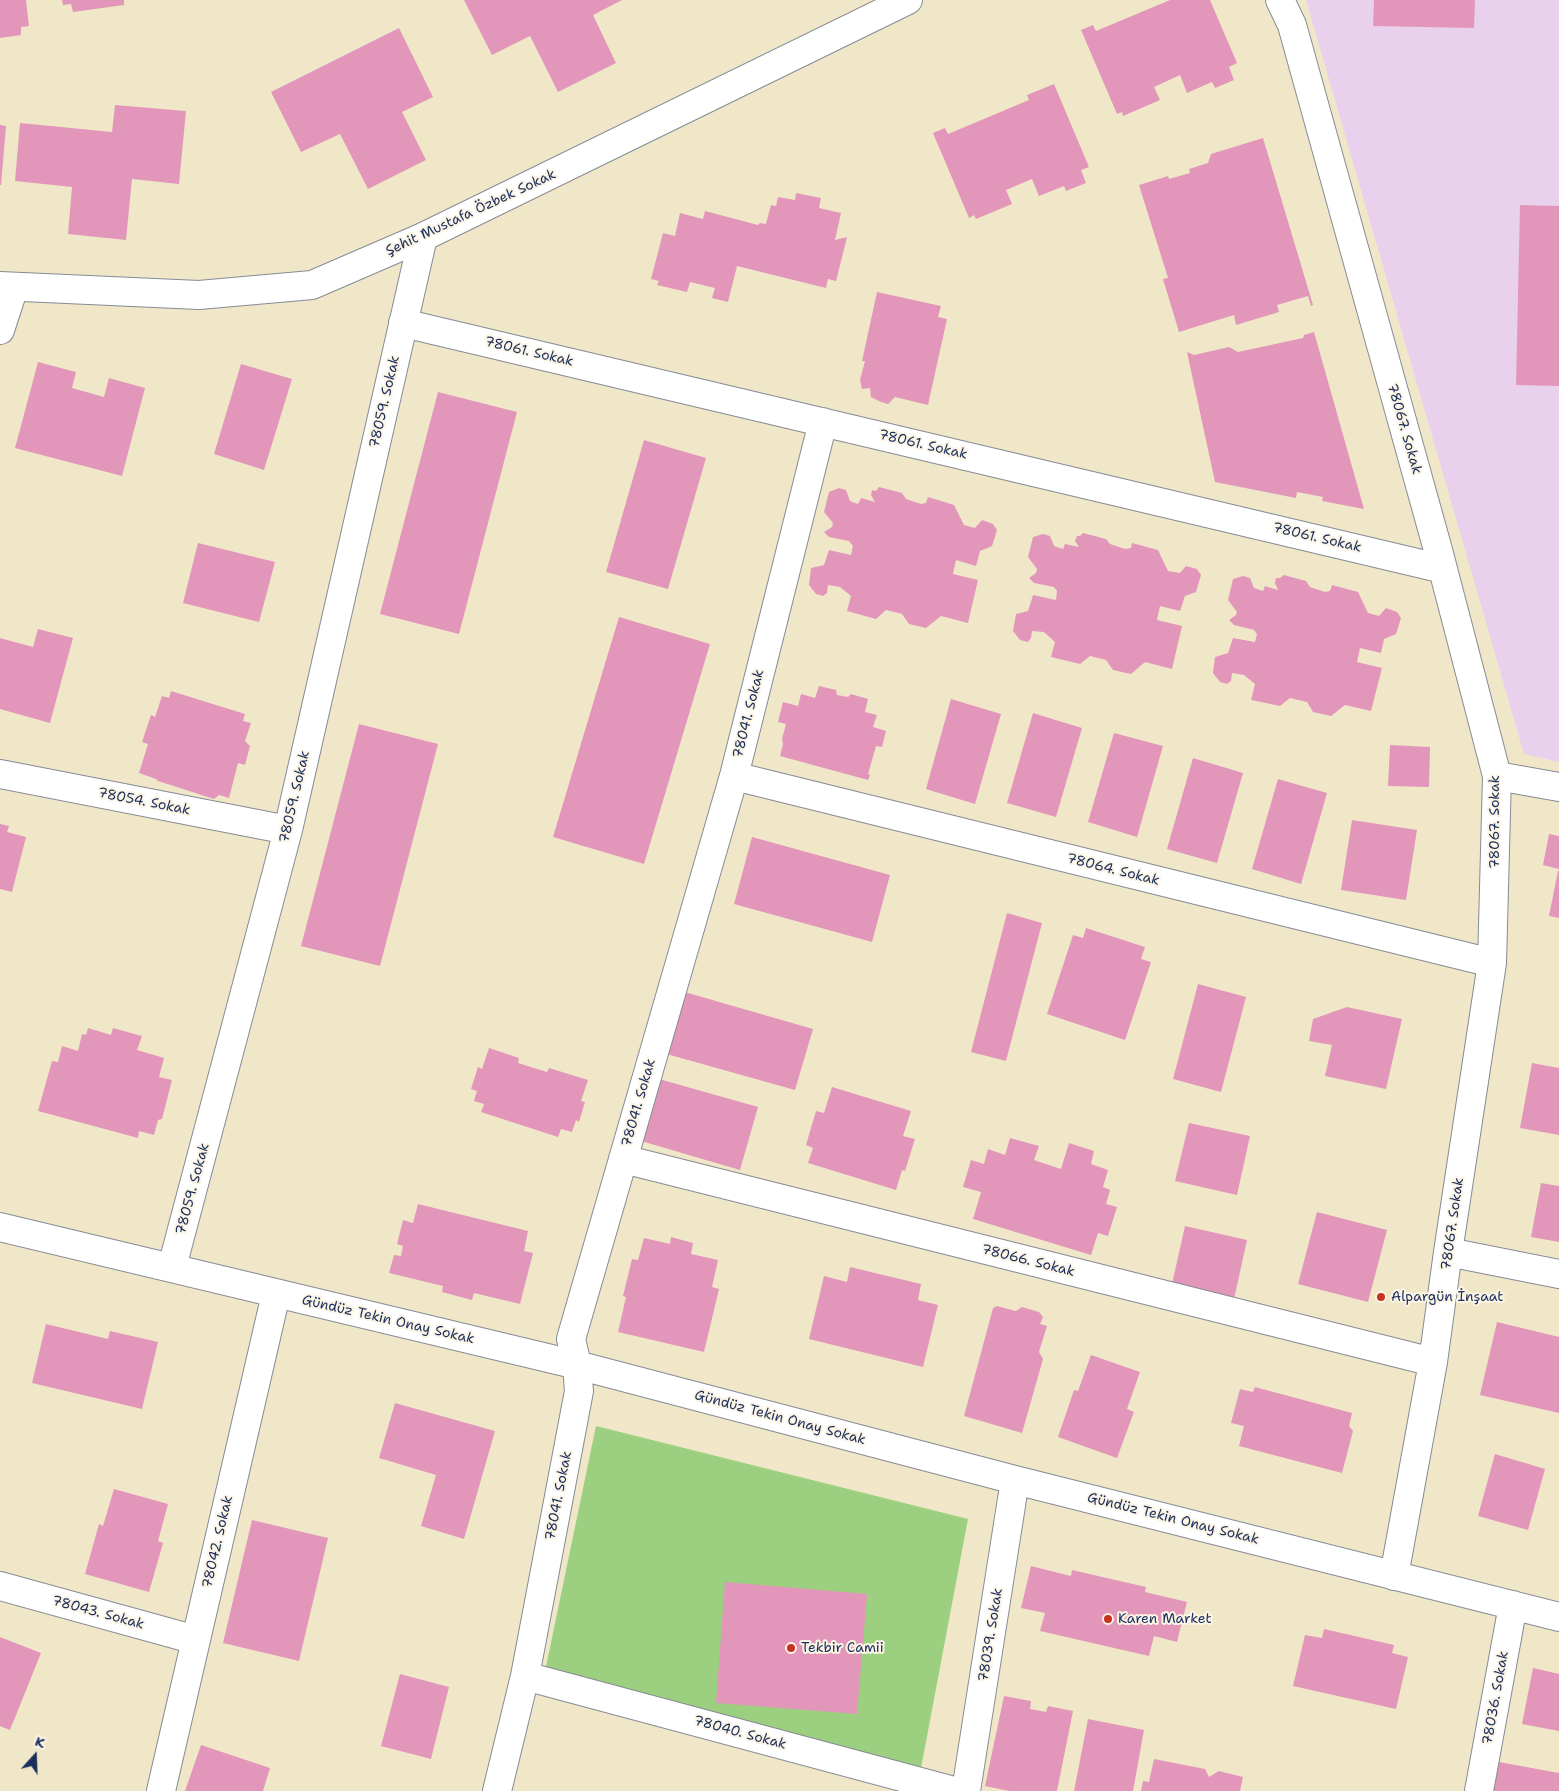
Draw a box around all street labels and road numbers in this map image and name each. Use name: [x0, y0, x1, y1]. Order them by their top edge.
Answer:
street label: Şehit Mustafa Özbek Sokak: [383, 166, 559, 260]
street label: 78061. Sokak: [483, 334, 575, 370]
street label: 78059. Sokak: [366, 354, 404, 450]
street label: 78067. Sokak: [1383, 382, 1425, 476]
street label: 78061. Sokak: [877, 427, 969, 463]
street label: 78061. Sokak: [1271, 520, 1363, 556]
street label: 78041. Sokak: [730, 668, 768, 760]
street label: 78059. Sokak: [276, 749, 314, 845]
street label: 78067. Sokak: [1487, 775, 1503, 869]
street label: 78054. Sokak: [96, 785, 192, 819]
street label: 78064. Sokak: [1065, 850, 1161, 890]
street label: 78041. Sokak: [618, 1057, 660, 1149]
street label: 78059. Sokak: [173, 1141, 213, 1237]
street label: 78067. Sokak: [1438, 1177, 1468, 1271]
street label: 78066. Sokak: [980, 1241, 1076, 1281]
street label: Gündüz Tekin Onay Sokak: [300, 1292, 476, 1348]
street label: Gündüz Tekin Onay Sokak: [693, 1387, 867, 1449]
street label: 78041. Sokak: [542, 1450, 576, 1542]
street label: Gündüz Tekin Onay Sokak: [1085, 1489, 1261, 1549]
street label: 78042. Sokak: [199, 1494, 237, 1590]
street label: 78039. Sokak: [975, 1587, 1007, 1683]
street label: 78043. Sokak: [50, 1593, 146, 1633]
street label: 78036. Sokak: [1479, 1650, 1513, 1746]
street label: 78040. Sokak: [692, 1713, 788, 1753]

